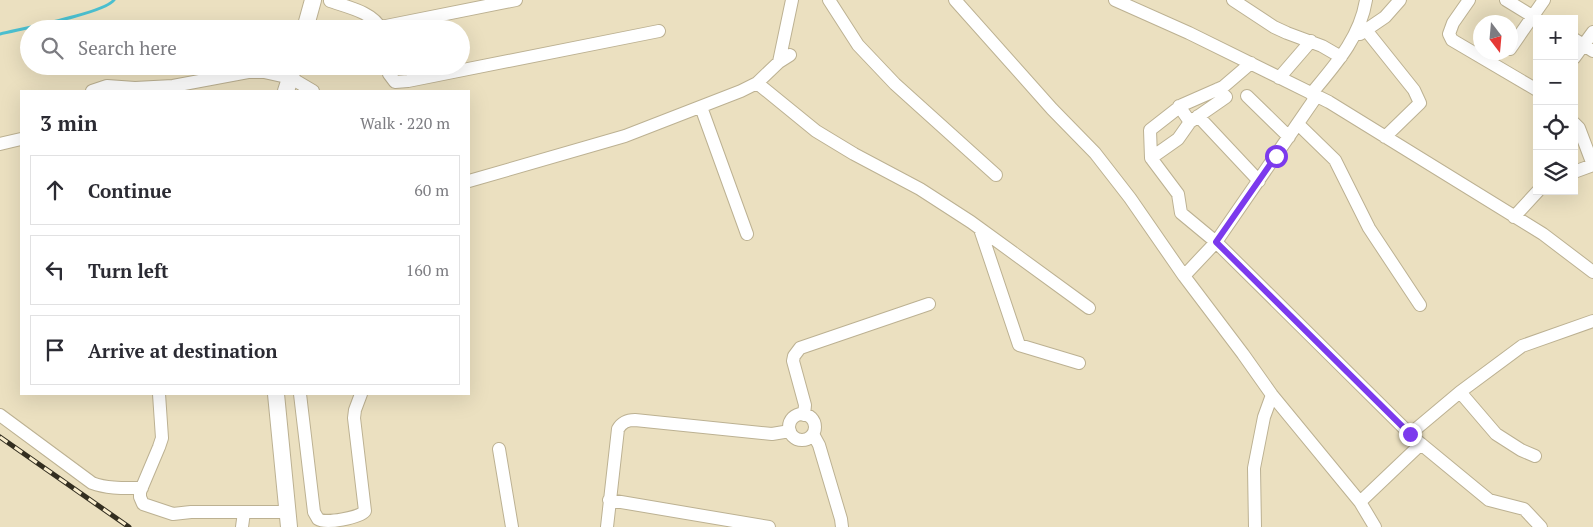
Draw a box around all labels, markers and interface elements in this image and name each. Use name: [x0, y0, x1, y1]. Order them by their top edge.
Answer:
north arrow: [1473, 15, 1518, 60]
map controls: [1533, 15, 1578, 195]
button: +: [1533, 15, 1578, 60]
search box: [20, 20, 470, 75]
icon: search: [38, 34, 66, 62]
text: Search here: [78, 35, 177, 60]
button: −: [1533, 60, 1578, 105]
button: locate: [1533, 105, 1578, 150]
text: 3 min: [40, 109, 97, 137]
text: Walk · 220 m: [360, 112, 450, 134]
route start: [1265, 145, 1288, 168]
button: layers: [1533, 150, 1578, 195]
icon: ahead: [41, 176, 69, 204]
text: Continue: [88, 178, 172, 203]
text: 60 m: [414, 179, 449, 201]
icon: left: [41, 256, 69, 284]
text: Turn left: [88, 258, 169, 283]
text: 160 m: [406, 259, 449, 281]
icon: arrive: [41, 336, 69, 364]
text: Arrive at destination: [88, 338, 277, 363]
route end: [1399, 423, 1422, 446]

